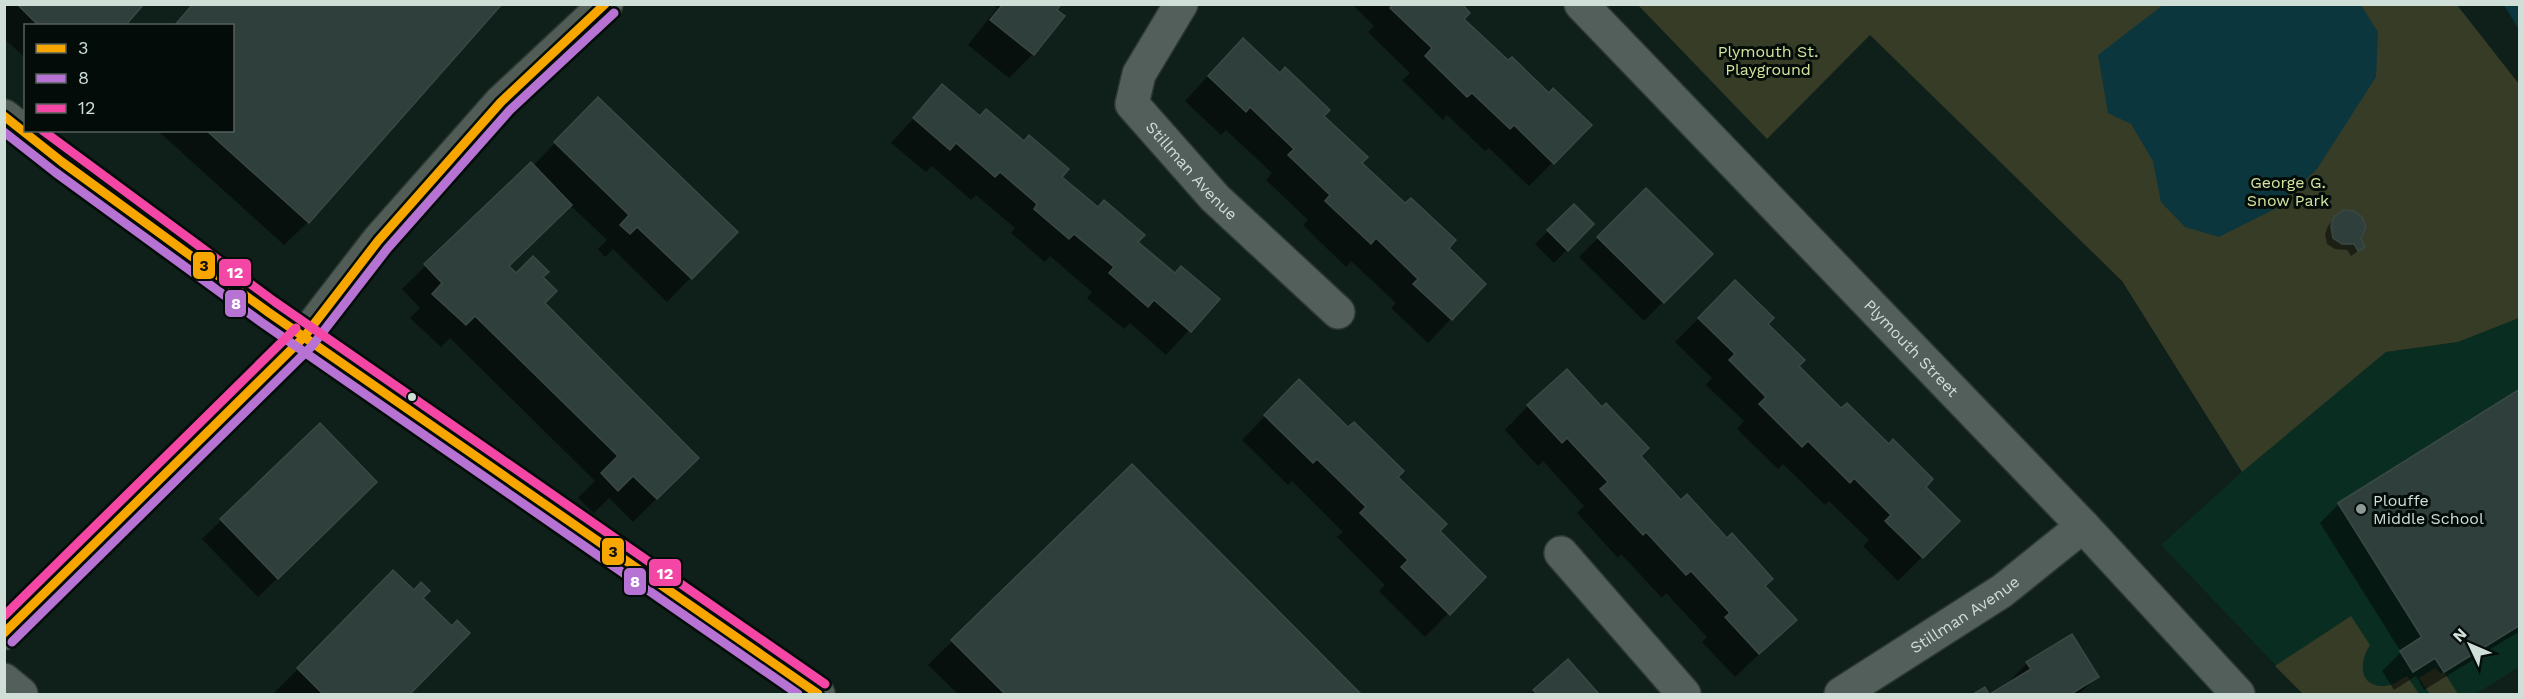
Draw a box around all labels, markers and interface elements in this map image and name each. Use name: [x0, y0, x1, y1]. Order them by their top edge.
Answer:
legend: [24, 24, 234, 132]
text: 3: [78, 37, 89, 58]
park label: Plymouth St. Playground: [1718, 42, 1818, 79]
text: 8: [78, 67, 89, 88]
text: 12: [78, 97, 96, 118]
street label: Stillman Avenue: [1142, 118, 1241, 224]
park label: George G. Snow Park: [2247, 173, 2329, 210]
line badge: 3: [192, 251, 216, 280]
text: 3: [199, 256, 209, 275]
line badge: 12: [218, 258, 252, 287]
text: 12: [227, 263, 243, 282]
line badge: 8: [224, 289, 247, 318]
text: 8: [231, 294, 241, 313]
street label: Plymouth Street: [1860, 296, 1963, 401]
unlabelled marker: [406, 391, 418, 403]
place label: Plouffe Middle School: [2373, 491, 2484, 528]
marker: Plouffe Middle School: [2354, 502, 2368, 516]
line badge: 3: [601, 537, 625, 566]
text: 3: [608, 542, 618, 561]
line badge: 12: [648, 558, 682, 587]
text: 12: [657, 564, 673, 583]
line badge: 8: [623, 567, 647, 596]
text: 8: [630, 572, 640, 591]
street label: Stillman Avenue: [1907, 572, 2023, 657]
north arrow: [2440, 615, 2500, 675]
text: N: [2449, 624, 2471, 646]

